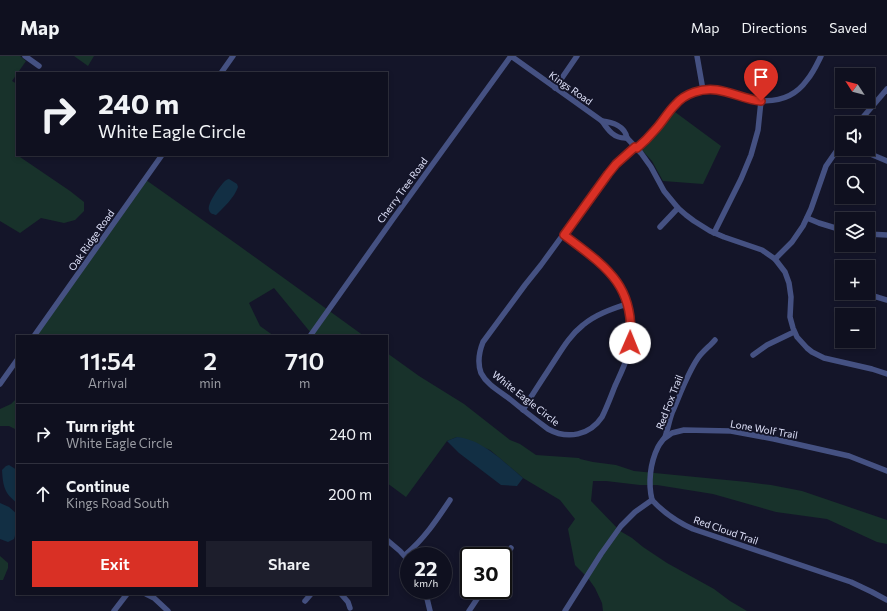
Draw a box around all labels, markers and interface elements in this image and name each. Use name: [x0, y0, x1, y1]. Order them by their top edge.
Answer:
text: Map: [20, 16, 59, 39]
text: Map: [691, 19, 720, 36]
text: Directions: [742, 19, 807, 36]
text: Saved: [829, 19, 867, 36]
pin: [744, 60, 778, 101]
icon: arrive: [750, 66, 772, 88]
north arrow: [835, 68, 875, 108]
map controls: [835, 68, 875, 348]
street label: Kings Road: [547, 69, 595, 107]
text: 240 m: [98, 86, 179, 120]
icon: right: [32, 88, 84, 140]
button: sound: [835, 116, 875, 156]
text: White Eagle Circle: [98, 120, 246, 142]
street label: Cherry Tree Road: [374, 155, 430, 225]
button: search: [835, 164, 875, 204]
street label: Oak Ridge Road: [66, 207, 117, 273]
button: layers: [835, 212, 875, 252]
button: +: [835, 260, 875, 300]
button: −: [835, 308, 875, 348]
position arrow: [609, 322, 651, 364]
text: 11:54: [80, 346, 136, 375]
text: 2: [203, 346, 217, 375]
text: 710: [285, 346, 324, 375]
street label: White Eagle Circle: [490, 368, 562, 428]
street label: Red Fox Trail: [653, 373, 685, 431]
text: Arrival: [88, 375, 127, 391]
text: min: [199, 375, 221, 391]
text: m: [299, 375, 310, 391]
text: Turn right: [66, 417, 135, 435]
street label: Lone Wolf Trail: [729, 417, 799, 441]
icon: right: [32, 423, 54, 445]
text: 240 m: [329, 425, 372, 443]
text: White Eagle Circle: [66, 435, 173, 451]
text: Continue: [66, 477, 130, 495]
icon: ahead: [32, 483, 54, 505]
text: 200 m: [328, 485, 372, 503]
text: Kings Road South: [66, 495, 169, 511]
street label: Red Cloud Trail: [692, 513, 760, 547]
button: Exit: [32, 541, 198, 587]
button: Share: [206, 541, 372, 587]
speed limit sign: 30: [460, 547, 512, 599]
text: 22: [415, 556, 437, 580]
text: km/h: [414, 577, 438, 589]

